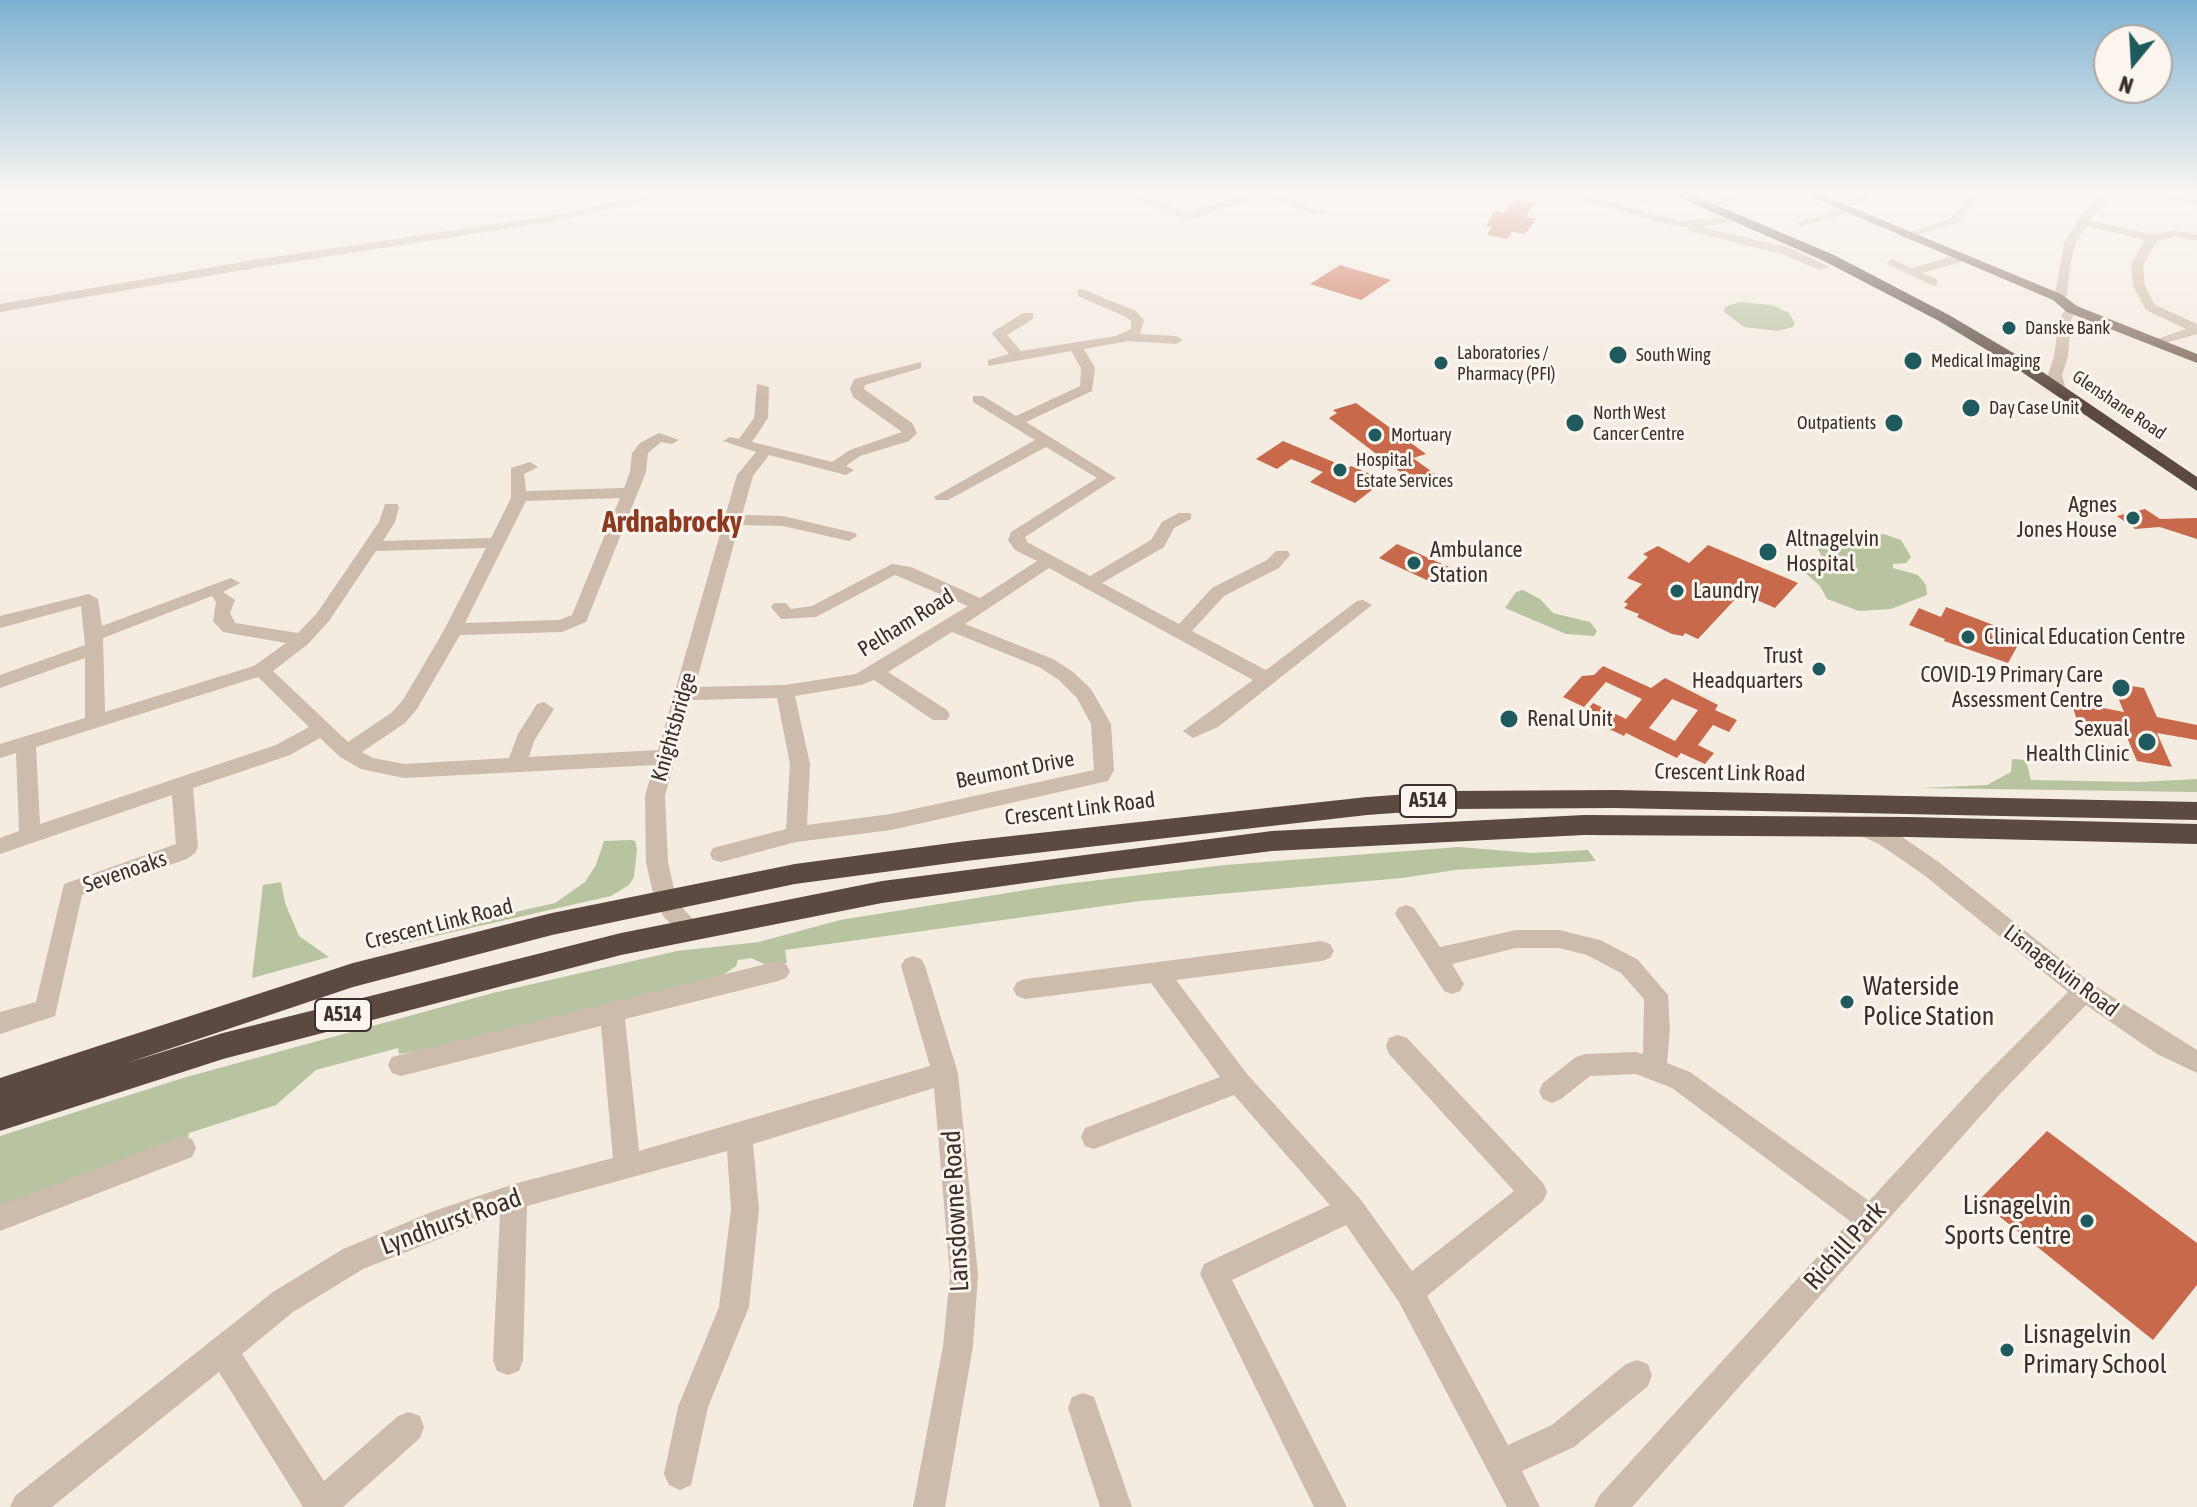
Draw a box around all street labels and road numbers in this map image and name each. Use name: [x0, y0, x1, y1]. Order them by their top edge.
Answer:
street label: Glenshane Road: [2068, 366, 2170, 444]
street label: Pelham Road: [853, 583, 959, 663]
street label: Knightsbridge: [646, 669, 702, 785]
street label: Beumont Drive: [954, 746, 1076, 794]
street label: Crescent Link Road: [1654, 758, 1806, 788]
road number: A514: [1400, 785, 1456, 817]
street label: Crescent Link Road: [1003, 787, 1157, 831]
street label: Sevenoaks: [80, 845, 170, 899]
street label: Crescent Link Road: [362, 893, 516, 955]
street label: Lisnagelvin Road: [1998, 919, 2124, 1023]
road number: A514: [315, 999, 371, 1031]
street label: Lansdowne Road: [936, 1130, 976, 1292]
street label: Lyndhurst Road: [376, 1182, 526, 1262]
street label: Richill Park: [1797, 1195, 1893, 1297]

